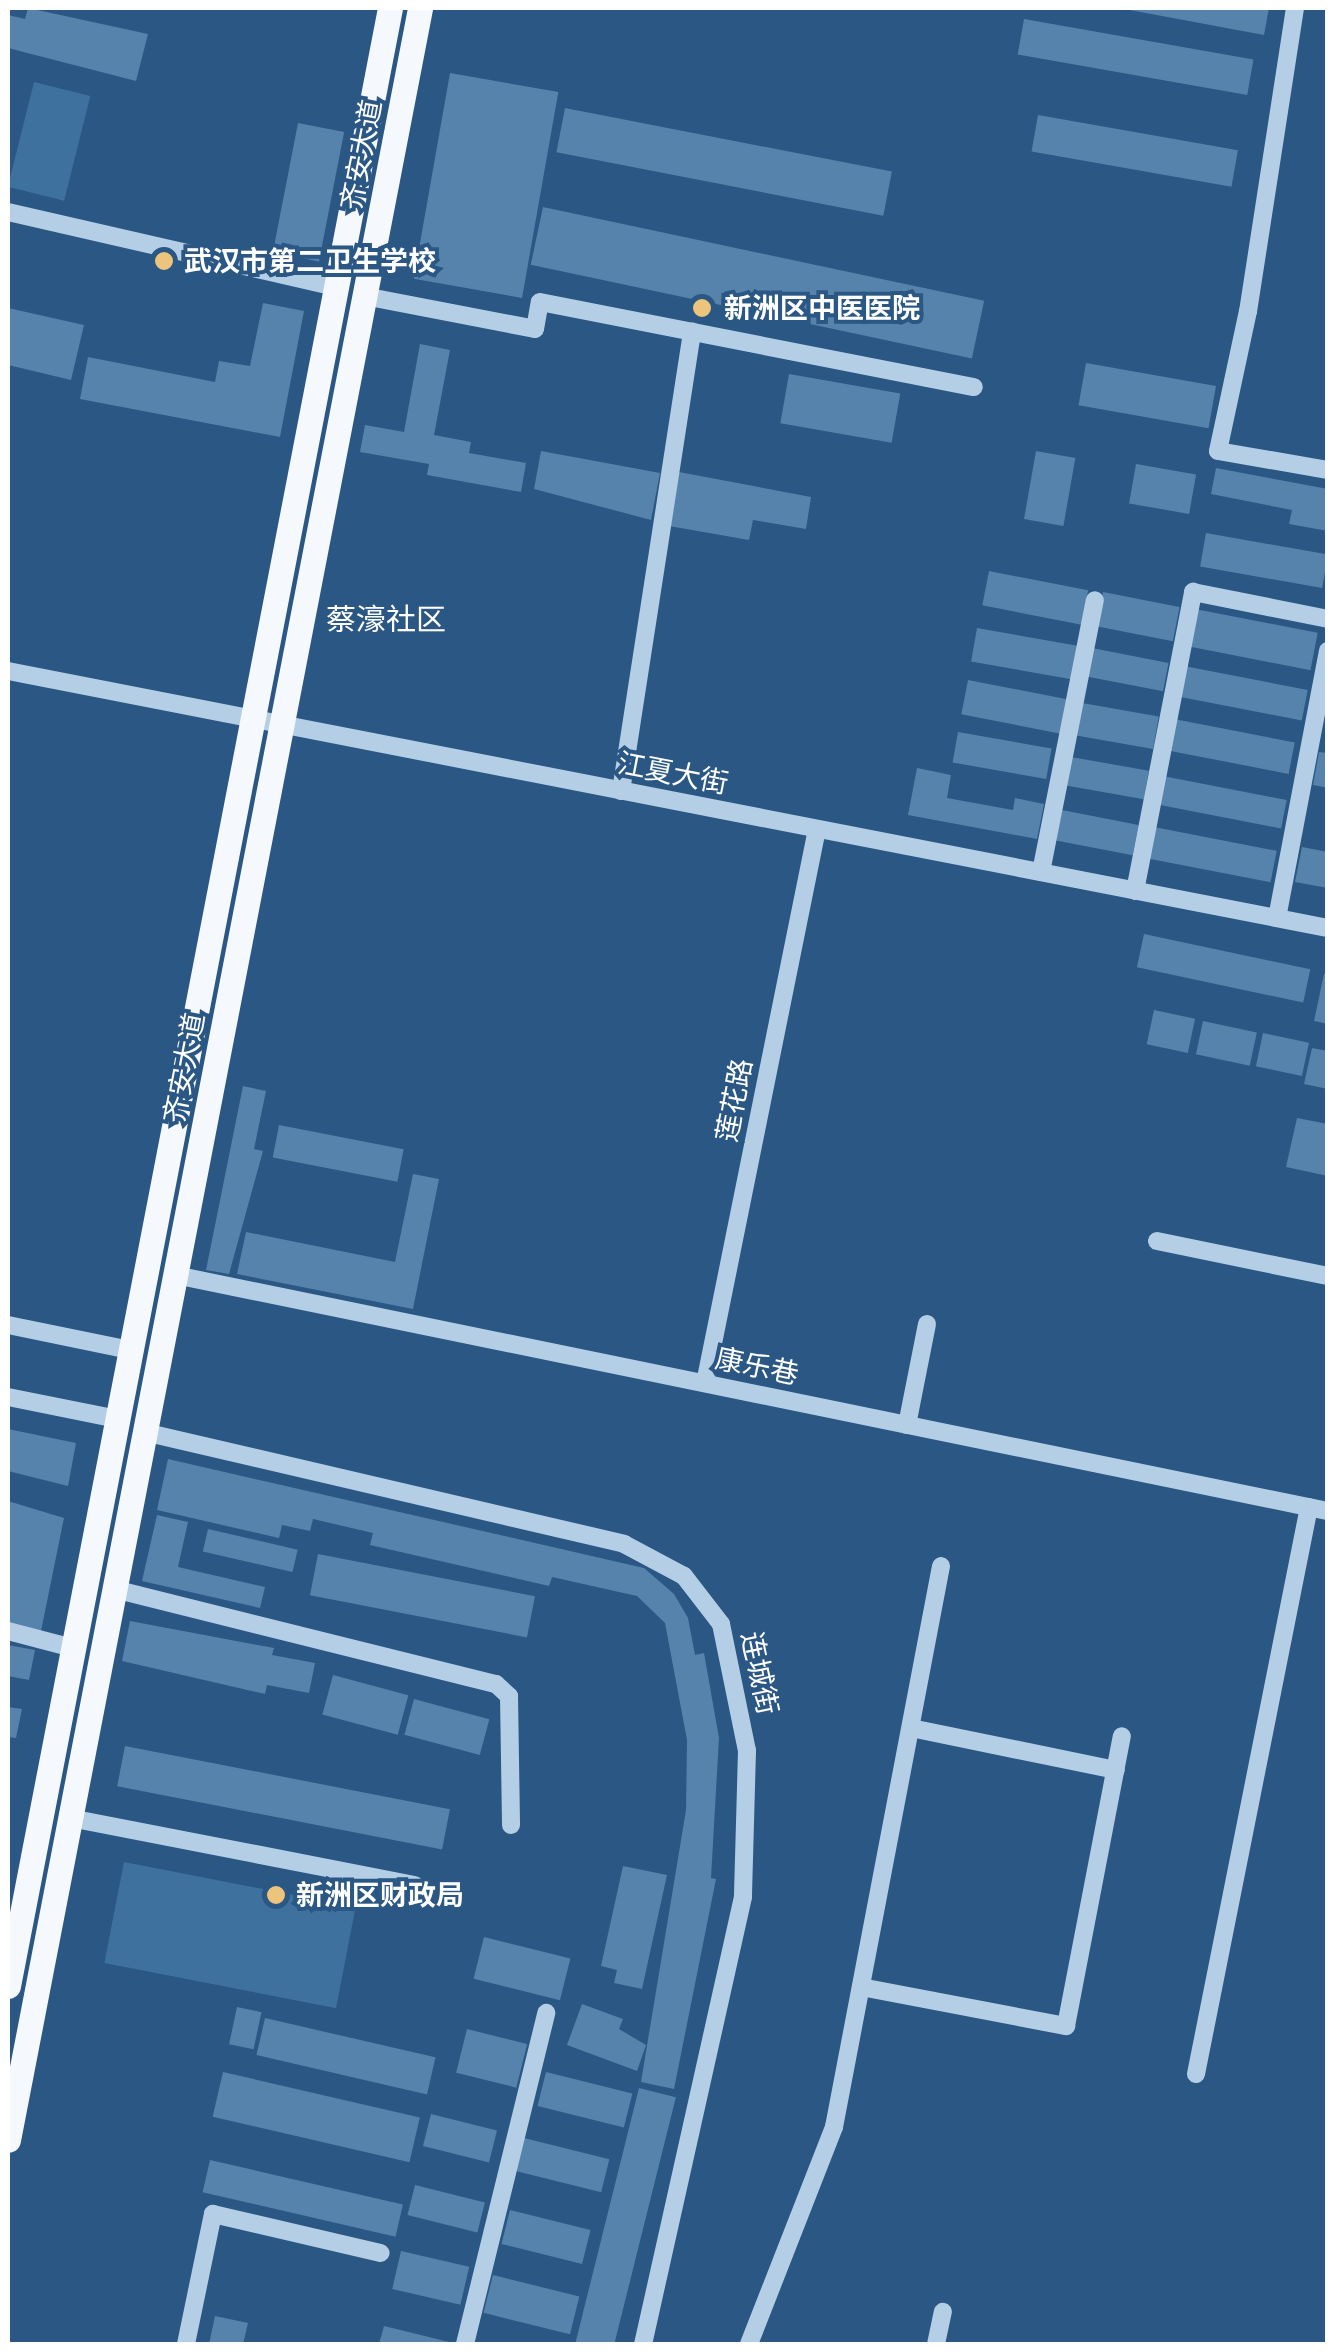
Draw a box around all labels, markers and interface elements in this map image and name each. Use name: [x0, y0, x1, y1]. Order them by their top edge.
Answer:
street label: 齐安大道: [334, 97, 388, 213]
place label: 武汉市第二卫生学校: [184, 244, 436, 278]
marker: 武汉市第二卫生学校: [153, 250, 175, 272]
place label: 新洲区中医医院: [724, 291, 920, 325]
marker: 新洲区中医医院: [689, 295, 715, 321]
district label: 蔡濠社区: [326, 601, 446, 637]
street label: 江夏大街: [615, 746, 731, 800]
street label: 齐安大道: [157, 1010, 211, 1126]
street label: 莲花路: [709, 1056, 759, 1144]
street label: 康乐巷: [712, 1341, 802, 1391]
street label: 连城街: [735, 1628, 785, 1718]
place label: 新洲区财政局: [296, 1878, 464, 1912]
marker: 新洲区财政局: [265, 1884, 287, 1906]

